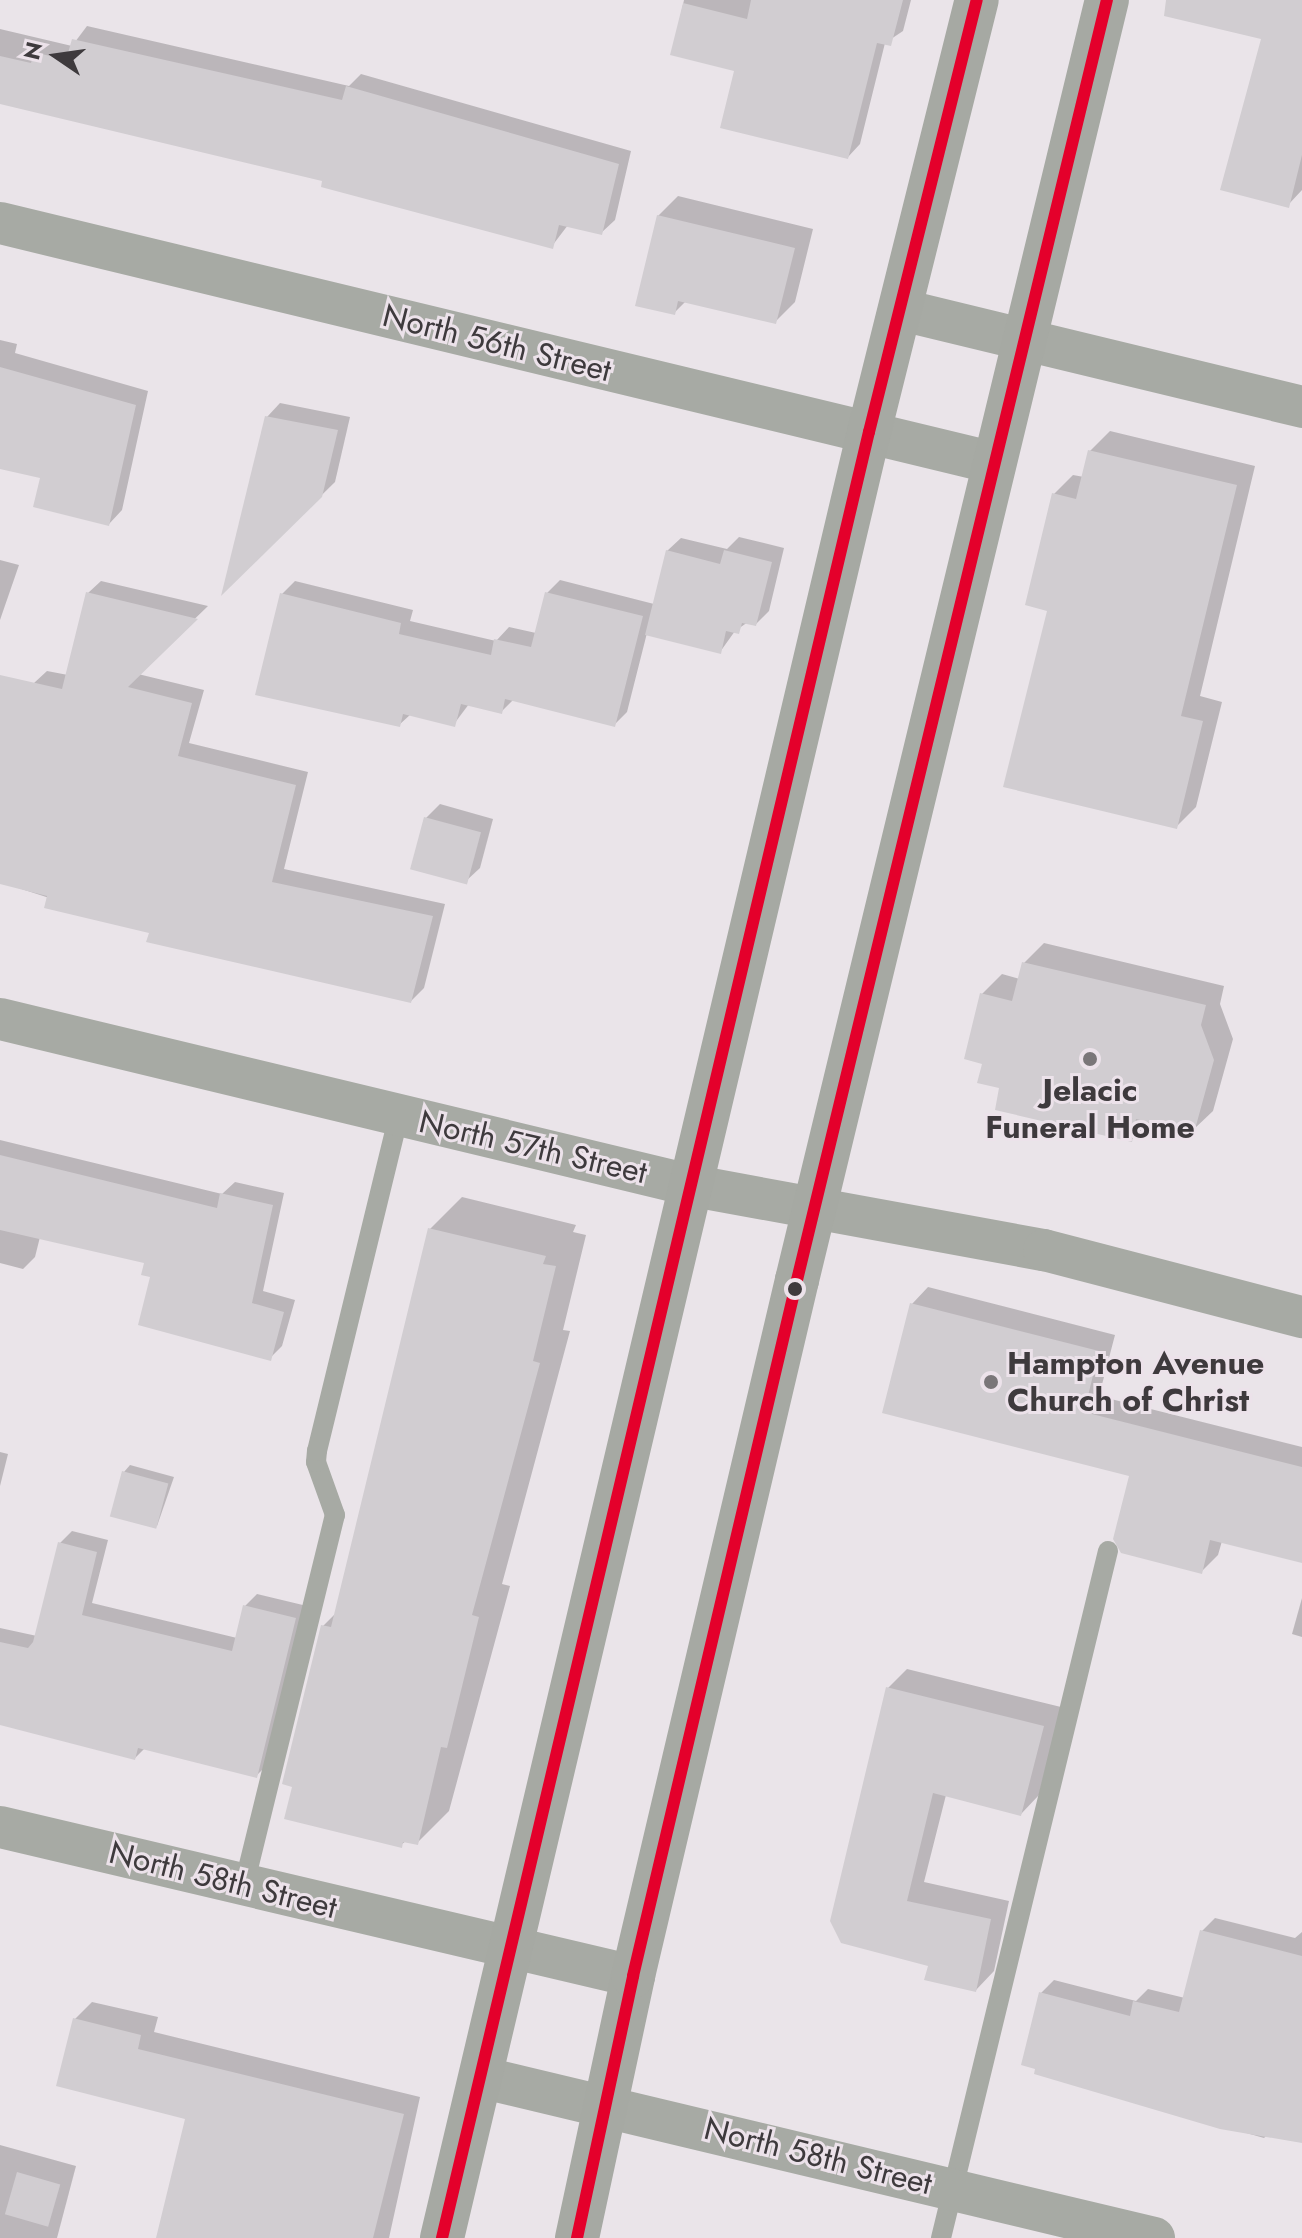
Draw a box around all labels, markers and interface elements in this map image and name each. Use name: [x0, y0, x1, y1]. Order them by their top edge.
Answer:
north arrow: [16, 16, 96, 96]
text: N: [15, 38, 50, 63]
street label: North 56th Street: [379, 296, 615, 390]
marker: Jelacic Funeral Home: [1081, 1050, 1099, 1068]
place label: Jelacic Funeral Home: [985, 1072, 1195, 1147]
street label: North 57th Street: [415, 1102, 651, 1192]
unlabelled marker: [787, 1281, 803, 1297]
place label: Hampton Avenue Church of Christ: [1007, 1345, 1264, 1420]
marker: Hampton Avenue Church of Christ: [982, 1373, 1000, 1391]
street label: North 58th Street: [105, 1833, 341, 1927]
street label: North 58th Street: [700, 2109, 936, 2203]

